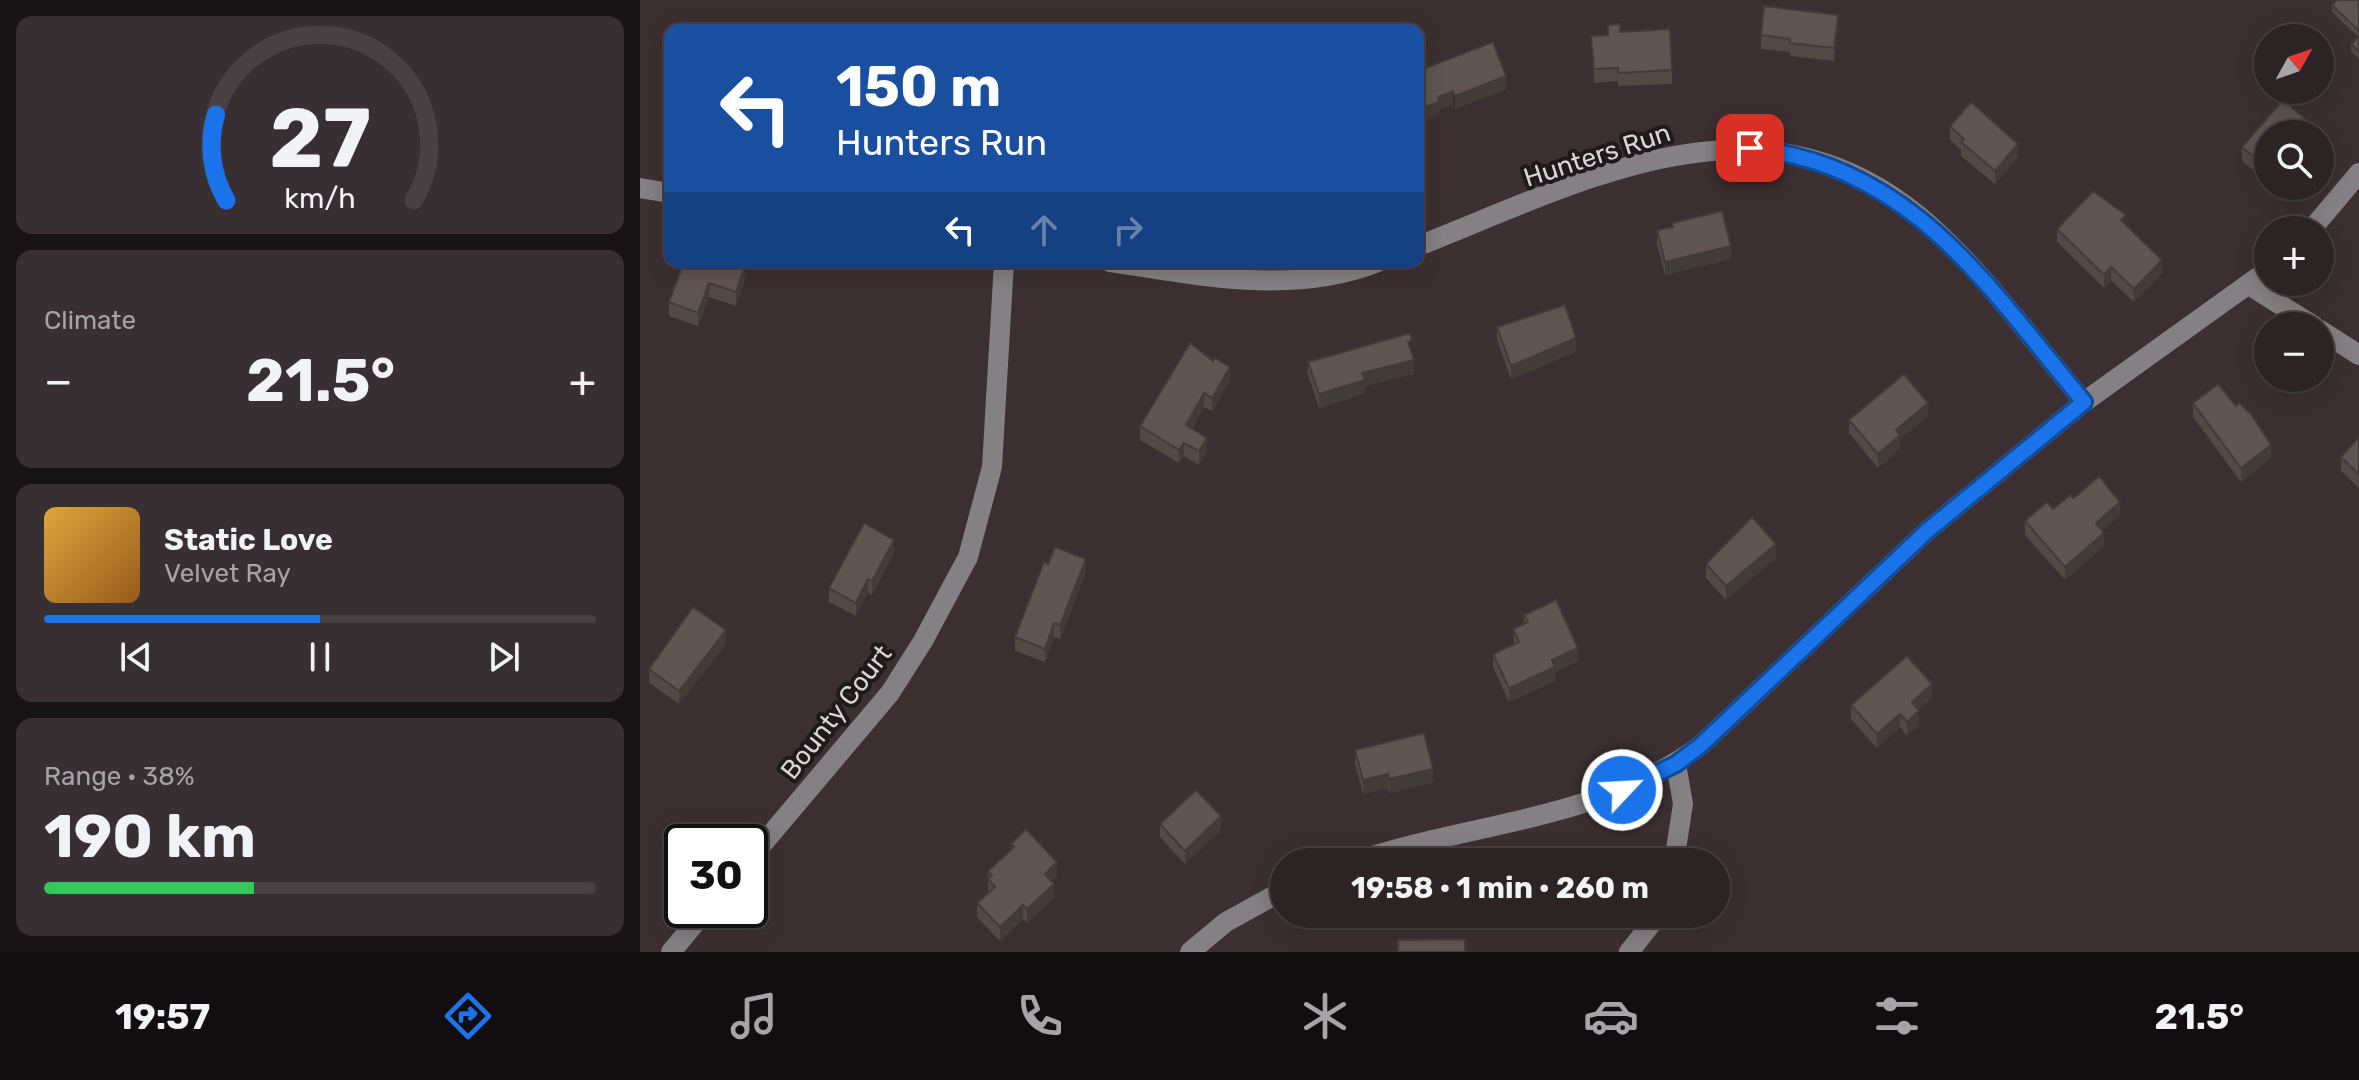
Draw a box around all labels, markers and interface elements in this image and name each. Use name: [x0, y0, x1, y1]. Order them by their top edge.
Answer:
north arrow: [2254, 24, 2334, 104]
map controls: [2254, 24, 2334, 392]
text: 150 m: [836, 54, 1001, 120]
icon: left: [704, 56, 808, 160]
text: 27: [269, 89, 371, 188]
pin: [1716, 114, 1784, 182]
street label: Hunters Run: [1520, 117, 1674, 194]
button: search: [2254, 120, 2334, 200]
text: Hunters Run: [836, 121, 1047, 164]
icon: arrive: [1728, 126, 1772, 170]
text: km/h: [284, 181, 356, 215]
icon: left: [938, 208, 982, 252]
icon: ahead: [1022, 208, 1066, 252]
icon: right: [1106, 208, 1150, 252]
button: +: [2254, 216, 2334, 296]
text: Climate: [44, 305, 136, 336]
button: −: [2254, 312, 2334, 392]
text: 21.5°: [246, 345, 395, 416]
text: −: [44, 355, 73, 407]
text: +: [569, 355, 596, 407]
text: Static Love: [164, 522, 333, 558]
text: Velvet Ray: [164, 558, 291, 589]
icon: previous: [114, 635, 158, 679]
icon: pause: [298, 635, 342, 679]
icon: next: [482, 635, 526, 679]
street label: Bounty Court: [774, 639, 898, 786]
position arrow: [1580, 748, 1664, 832]
text: Range · 38%: [44, 761, 195, 792]
text: 190 km: [44, 801, 256, 872]
speed limit sign: 30: [664, 824, 768, 928]
text: 19:58 · 1 min · 260 m: [1351, 870, 1649, 906]
icon: directions: [440, 988, 496, 1044]
icon: music: [726, 988, 782, 1044]
icon: phone: [1012, 988, 1068, 1044]
icon: climate: [1297, 988, 1353, 1044]
icon: car: [1583, 988, 1639, 1044]
icon: filters: [1869, 988, 1925, 1044]
text: 19:57: [115, 995, 210, 1038]
text: 21.5°: [2155, 995, 2244, 1038]

